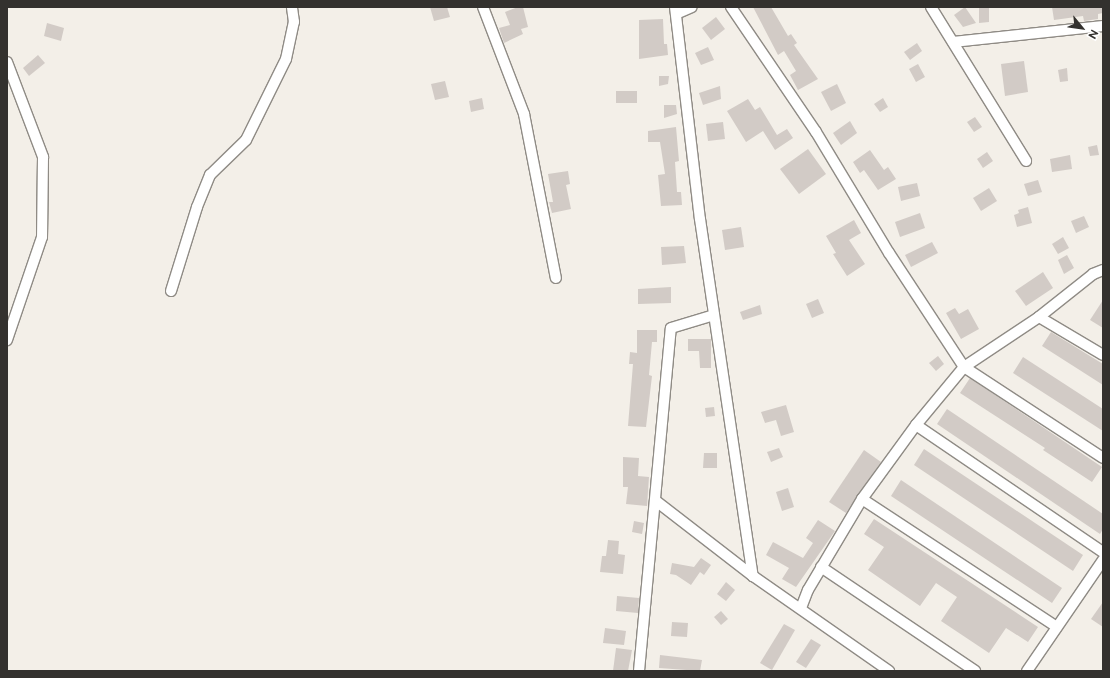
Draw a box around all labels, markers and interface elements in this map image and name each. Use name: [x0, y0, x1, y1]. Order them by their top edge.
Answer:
north arrow: [1062, 8, 1102, 48]
text: N: [1085, 27, 1101, 41]

